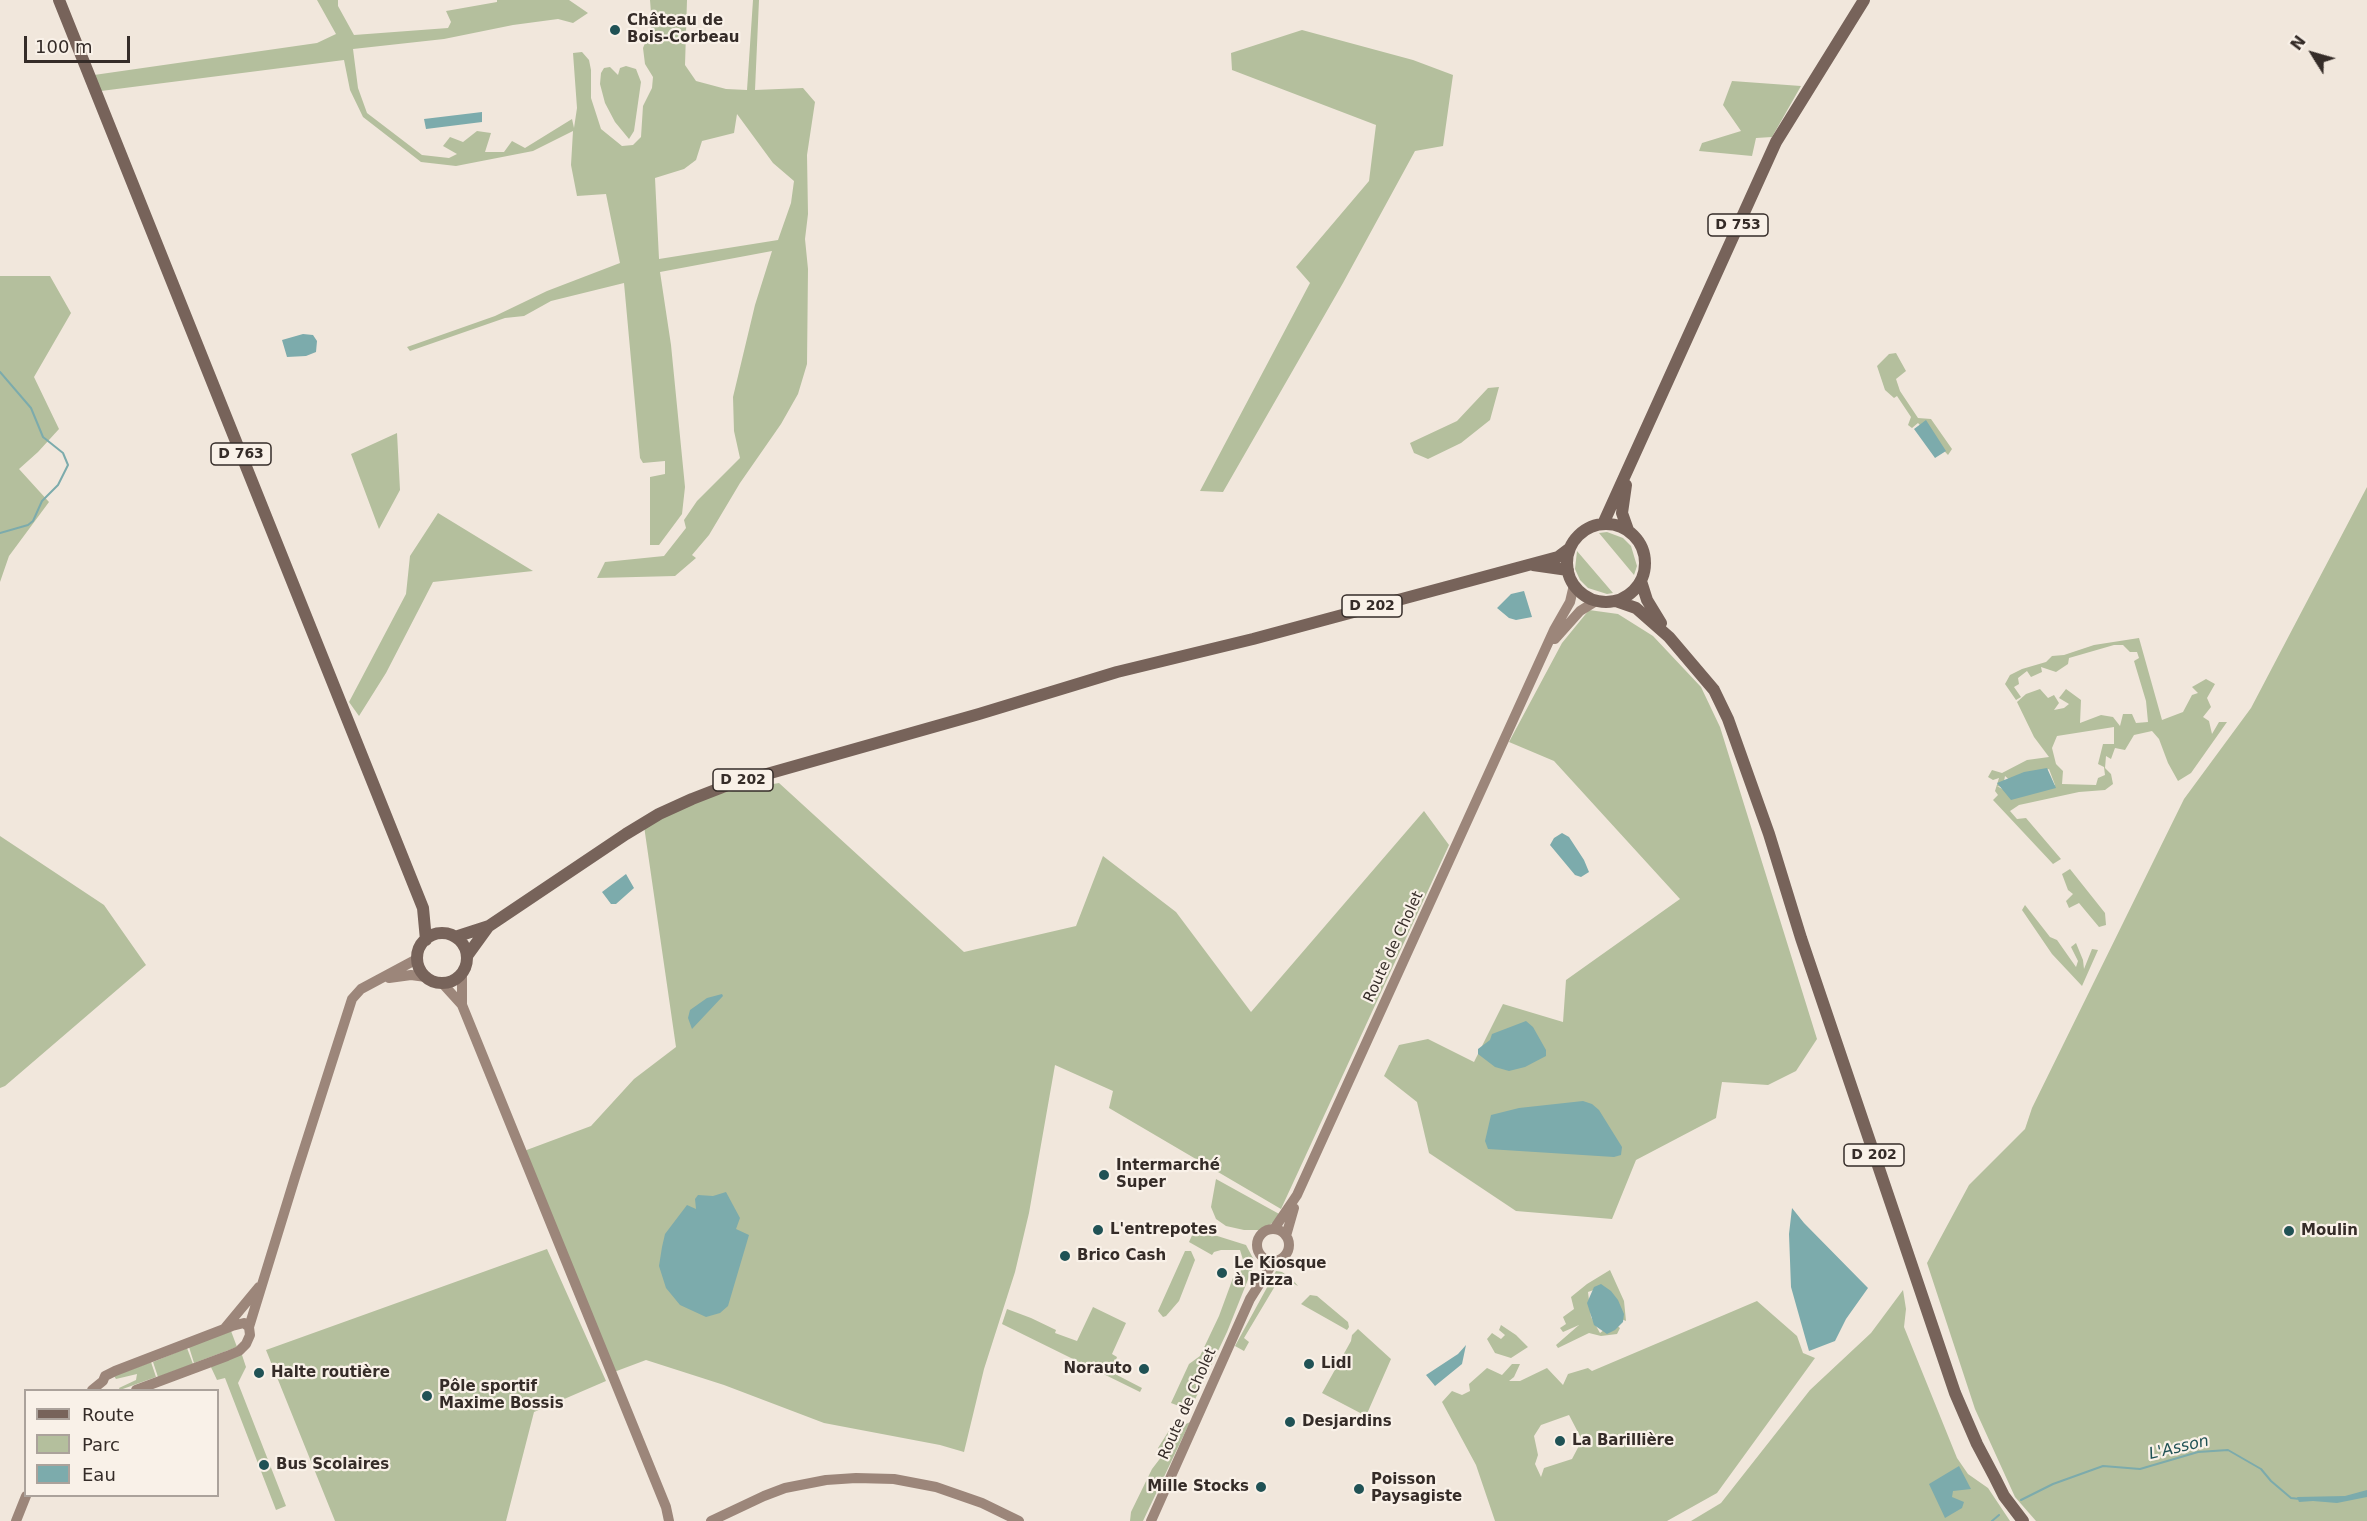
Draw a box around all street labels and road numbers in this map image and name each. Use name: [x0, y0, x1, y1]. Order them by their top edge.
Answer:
road number: D 753: [1708, 214, 1768, 236]
road number: D 763: [211, 443, 271, 465]
road number: D 202: [1342, 595, 1402, 617]
road number: D 202: [713, 769, 773, 791]
street label: Route de Cholet: [1360, 889, 1428, 1005]
road number: D 202: [1844, 1144, 1904, 1166]
street label: Route de Cholet: [1155, 1345, 1221, 1463]

